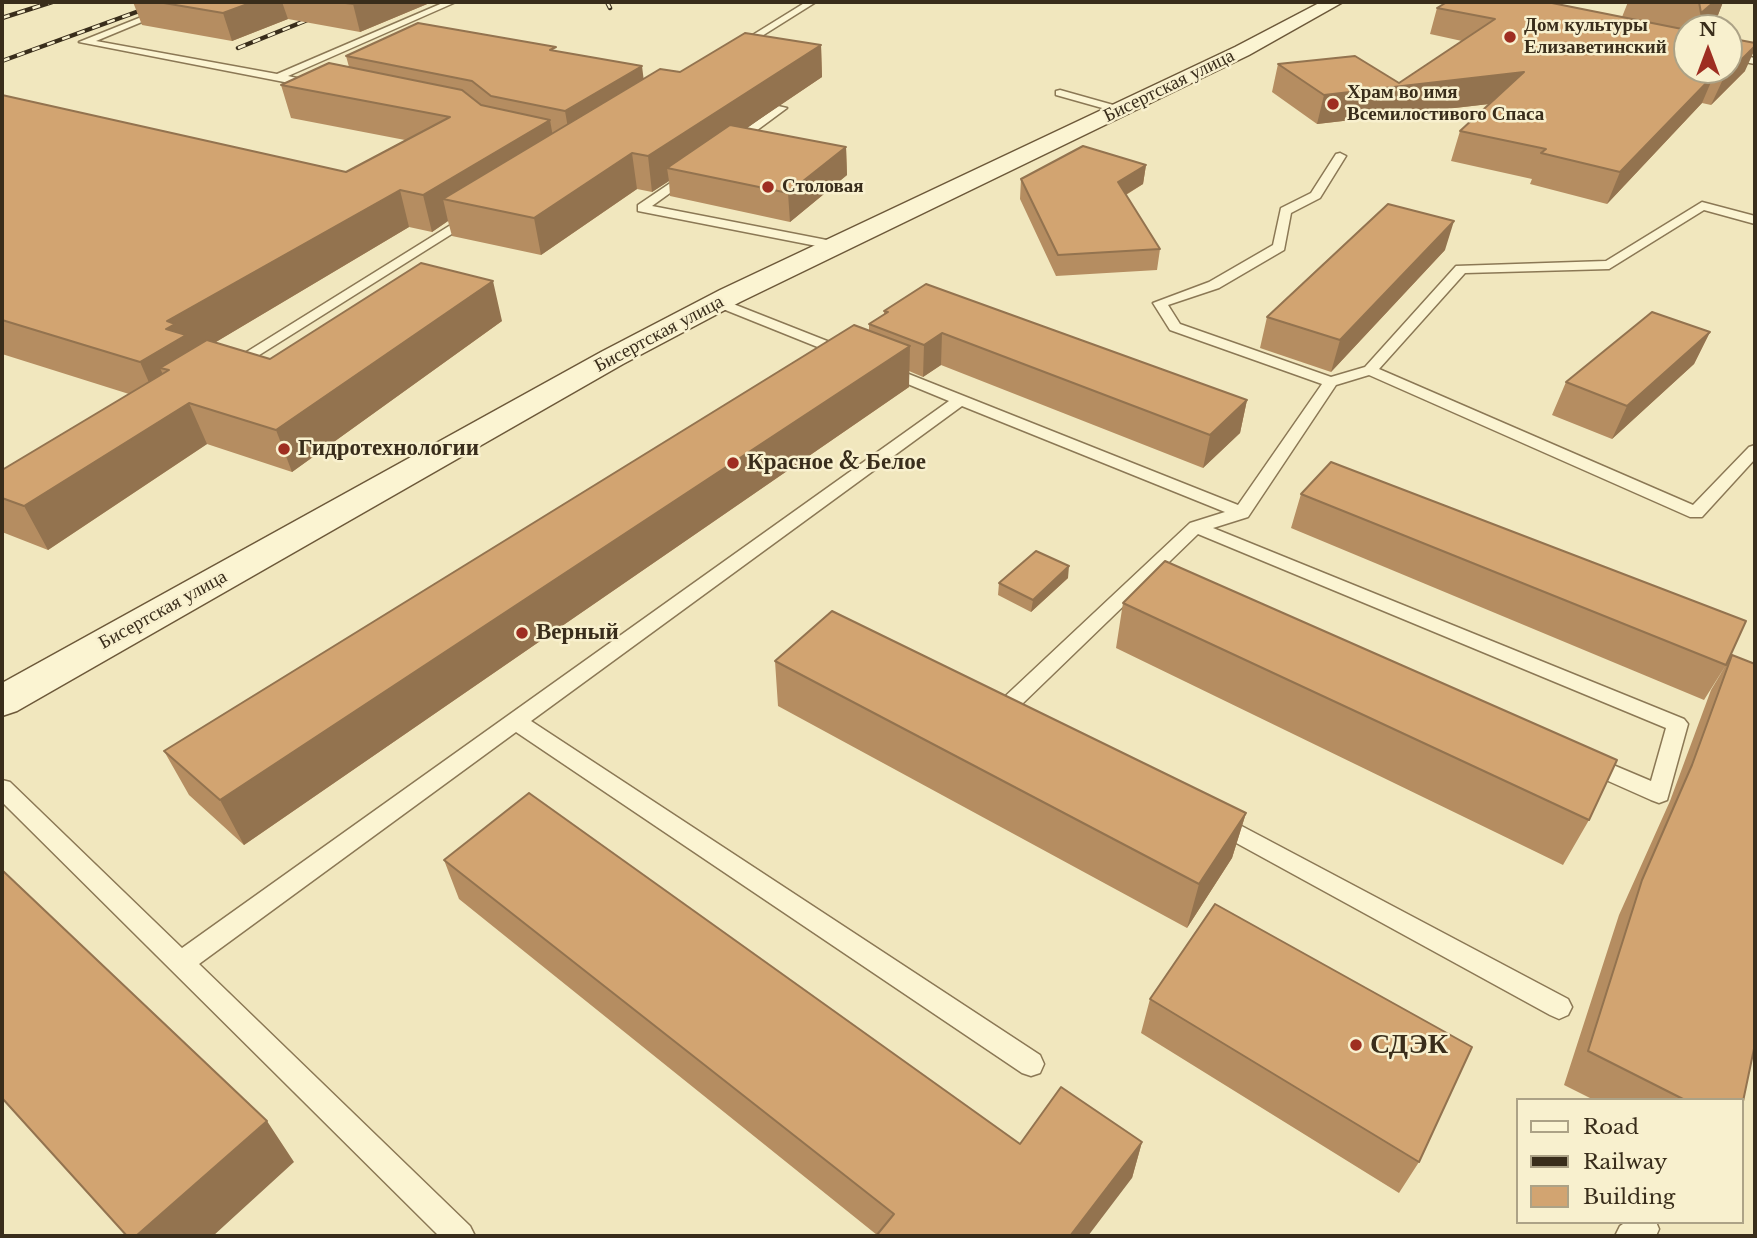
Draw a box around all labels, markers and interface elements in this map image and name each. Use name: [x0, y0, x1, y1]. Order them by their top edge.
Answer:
north arrow: [1673, 14, 1743, 84]
place label: Дом культуры Елизаветинский: [1524, 15, 1667, 59]
text: N: [1699, 18, 1717, 41]
marker: Дом культуры Елизаветинский: [1502, 29, 1518, 45]
street label: Бисертская улица: [1100, 44, 1238, 128]
place label: Храм во имя Всемилостивого Спаса: [1347, 82, 1544, 126]
marker: Храм во имя Всемилостивого Спаса: [1325, 96, 1341, 112]
place label: Столовая: [782, 176, 864, 198]
marker: Столовая: [760, 179, 776, 195]
street label: Бисертская улица: [591, 290, 727, 378]
place label: Гидротехнологии: [298, 435, 479, 463]
marker: Гидротехнологии: [276, 441, 292, 457]
place label: Красное & Белое: [747, 449, 926, 477]
marker: Красное & Белое: [725, 455, 741, 471]
street label: Бисертская улица: [95, 565, 231, 655]
place label: Верный: [536, 619, 619, 647]
marker: Верный: [514, 625, 530, 641]
place label: СДЭК: [1370, 1028, 1448, 1062]
marker: СДЭК: [1348, 1037, 1364, 1053]
legend: [1516, 1098, 1743, 1224]
text: Road: [1583, 1114, 1639, 1140]
text: Railway: [1583, 1149, 1667, 1175]
text: Building: [1583, 1184, 1675, 1210]

